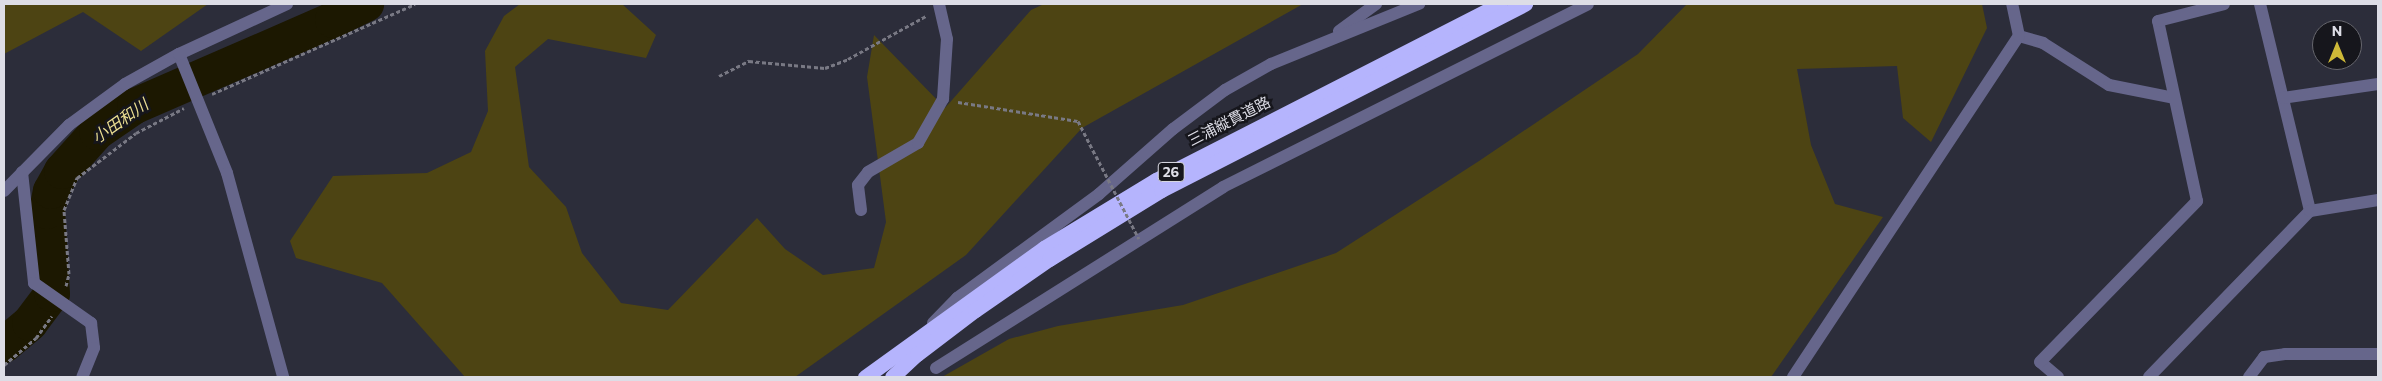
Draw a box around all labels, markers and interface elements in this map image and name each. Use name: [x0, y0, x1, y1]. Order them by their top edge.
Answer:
north arrow: [2312, 20, 2362, 70]
text: N: [2332, 22, 2342, 39]
street label: 三浦縦貫道路: [1185, 93, 1273, 149]
water label: 小田和川: [88, 95, 152, 147]
road number: 26: [1157, 160, 1185, 183]

